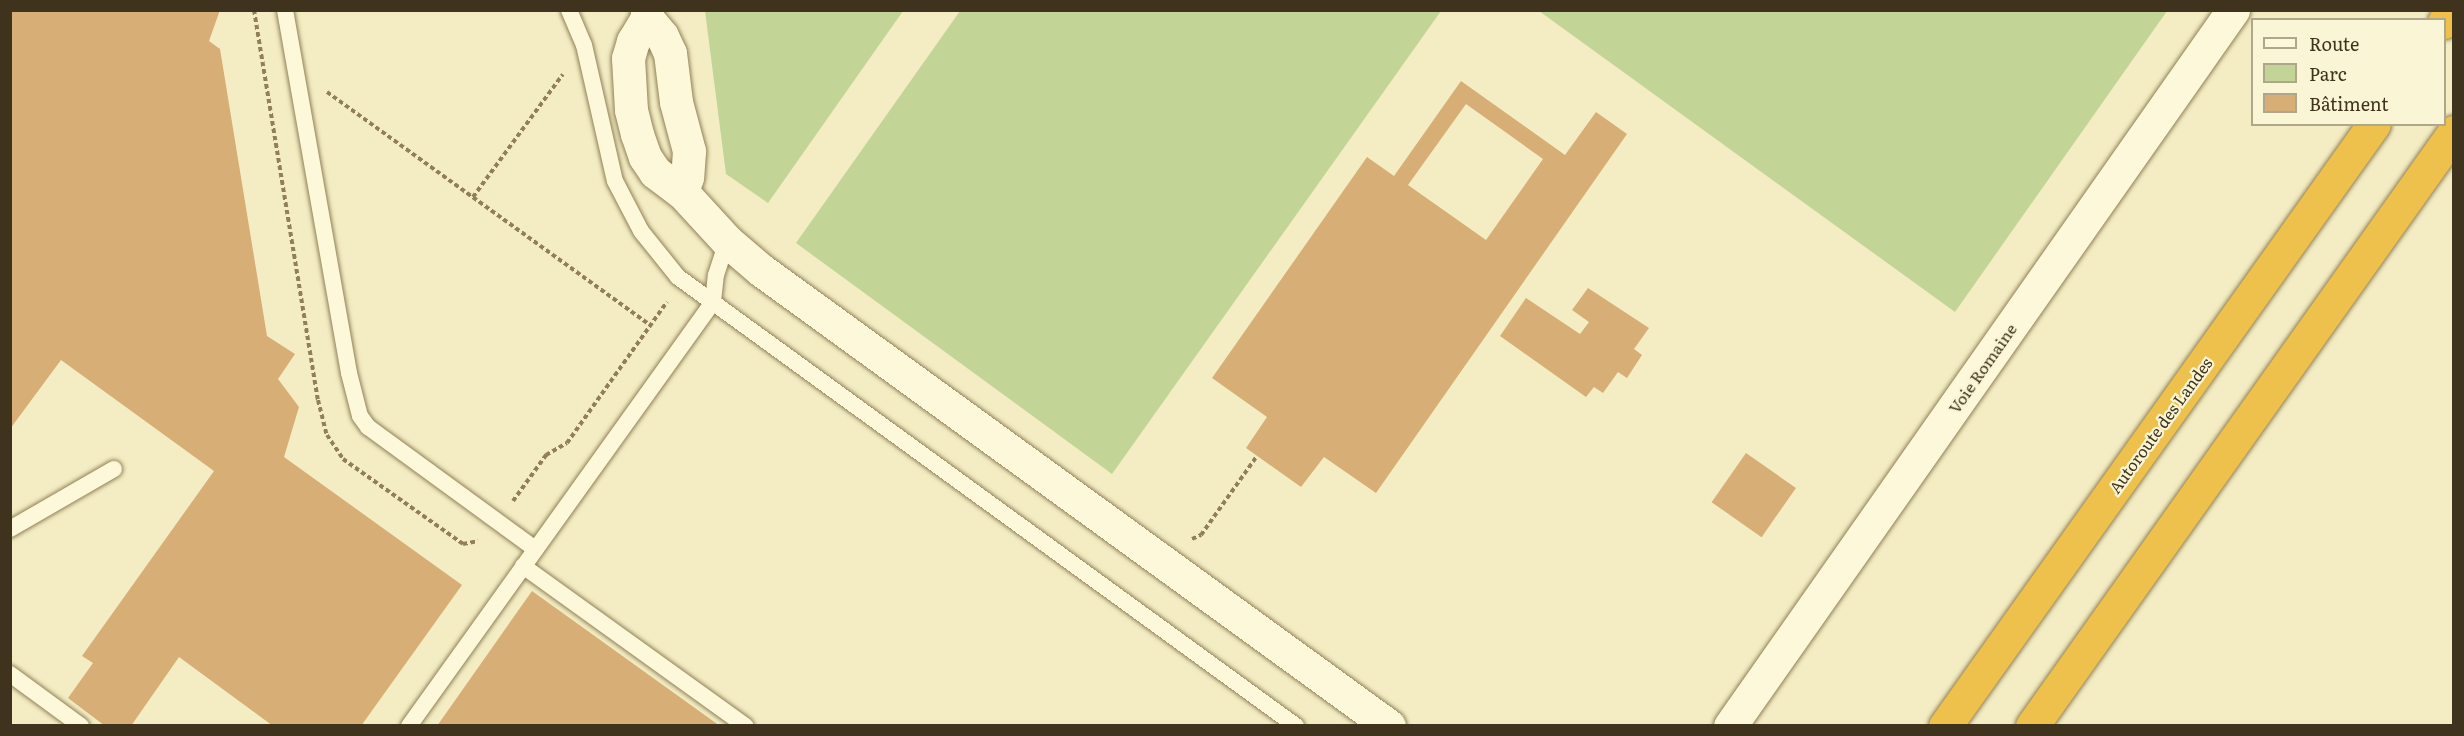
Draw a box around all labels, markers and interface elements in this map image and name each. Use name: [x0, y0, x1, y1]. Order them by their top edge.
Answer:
legend: [2251, 18, 2446, 126]
text: Route: [2309, 30, 2359, 57]
text: Parc: [2309, 60, 2347, 87]
text: Bâtiment: [2309, 90, 2388, 117]
street label: Voie Romaine: [1944, 319, 2020, 417]
street label: Autoroute des Landes: [2104, 353, 2216, 497]

